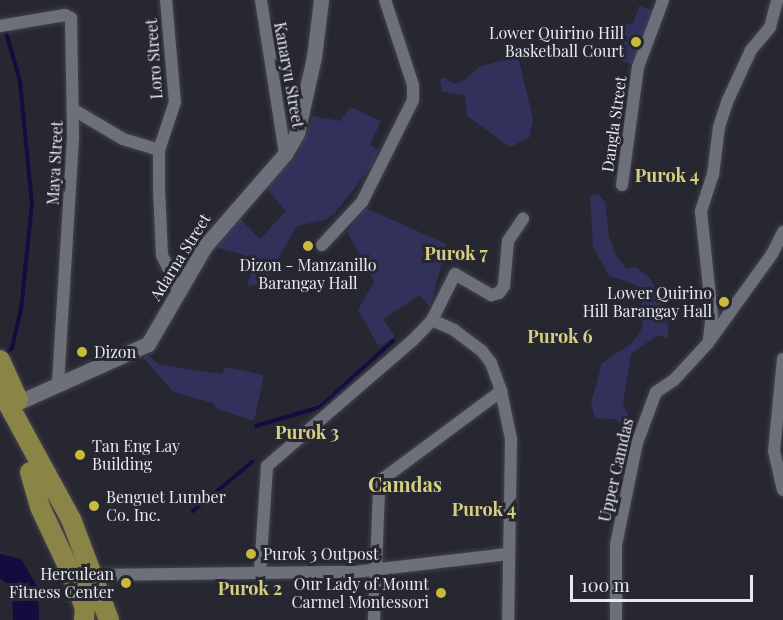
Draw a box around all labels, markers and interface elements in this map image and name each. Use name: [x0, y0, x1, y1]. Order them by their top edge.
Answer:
street label: Loro Street: [142, 18, 166, 100]
street label: Kanaryu Street: [270, 20, 308, 130]
place label: Lower Quirino Hill Basketball Court: [489, 23, 624, 61]
marker: Lower Quirino Hill Basketball Court: [629, 35, 643, 49]
street label: Dangla Street: [598, 75, 630, 173]
street label: Maya Street: [43, 120, 67, 206]
district label: Purok 4: [635, 164, 699, 186]
street label: Adarna Street: [146, 210, 214, 304]
marker: Dizon - Manzanillo Barangay Hall: [301, 239, 315, 253]
district label: Purok 7: [424, 242, 488, 264]
place label: Dizon - Manzanillo Barangay Hall: [239, 255, 377, 293]
place label: Lower Quirino Hill Barangay Hall: [582, 283, 712, 321]
marker: Lower Quirino Hill Barangay Hall: [717, 295, 731, 309]
district label: Purok 6: [527, 325, 593, 347]
place label: Dizon: [94, 342, 136, 362]
marker: Dizon: [75, 345, 89, 359]
street label: Upper Camdas: [595, 416, 637, 524]
district label: Purok 3: [275, 421, 339, 443]
place label: Tan Eng Lay Building: [92, 436, 180, 474]
marker: Tan Eng Lay Building: [73, 448, 87, 462]
district label: Camdas: [368, 471, 442, 495]
place label: Benguet Lumber Co. Inc.: [106, 487, 226, 525]
district label: Purok 4: [452, 498, 516, 520]
marker: Benguet Lumber Co. Inc.: [87, 499, 101, 513]
place label: Purok 3 Outpost: [263, 544, 379, 564]
marker: Purok 3 Outpost: [244, 547, 258, 561]
scale bar: [573, 563, 756, 601]
place label: Herculean Fitness Center: [9, 564, 114, 602]
text: 100 m: [581, 573, 630, 597]
place label: Our Lady of Mount Carmel Montessori: [291, 574, 429, 612]
marker: Herculean Fitness Center: [119, 576, 133, 590]
district label: Purok 2: [218, 577, 282, 599]
marker: Our Lady of Mount Carmel Montessori: [434, 586, 448, 600]

